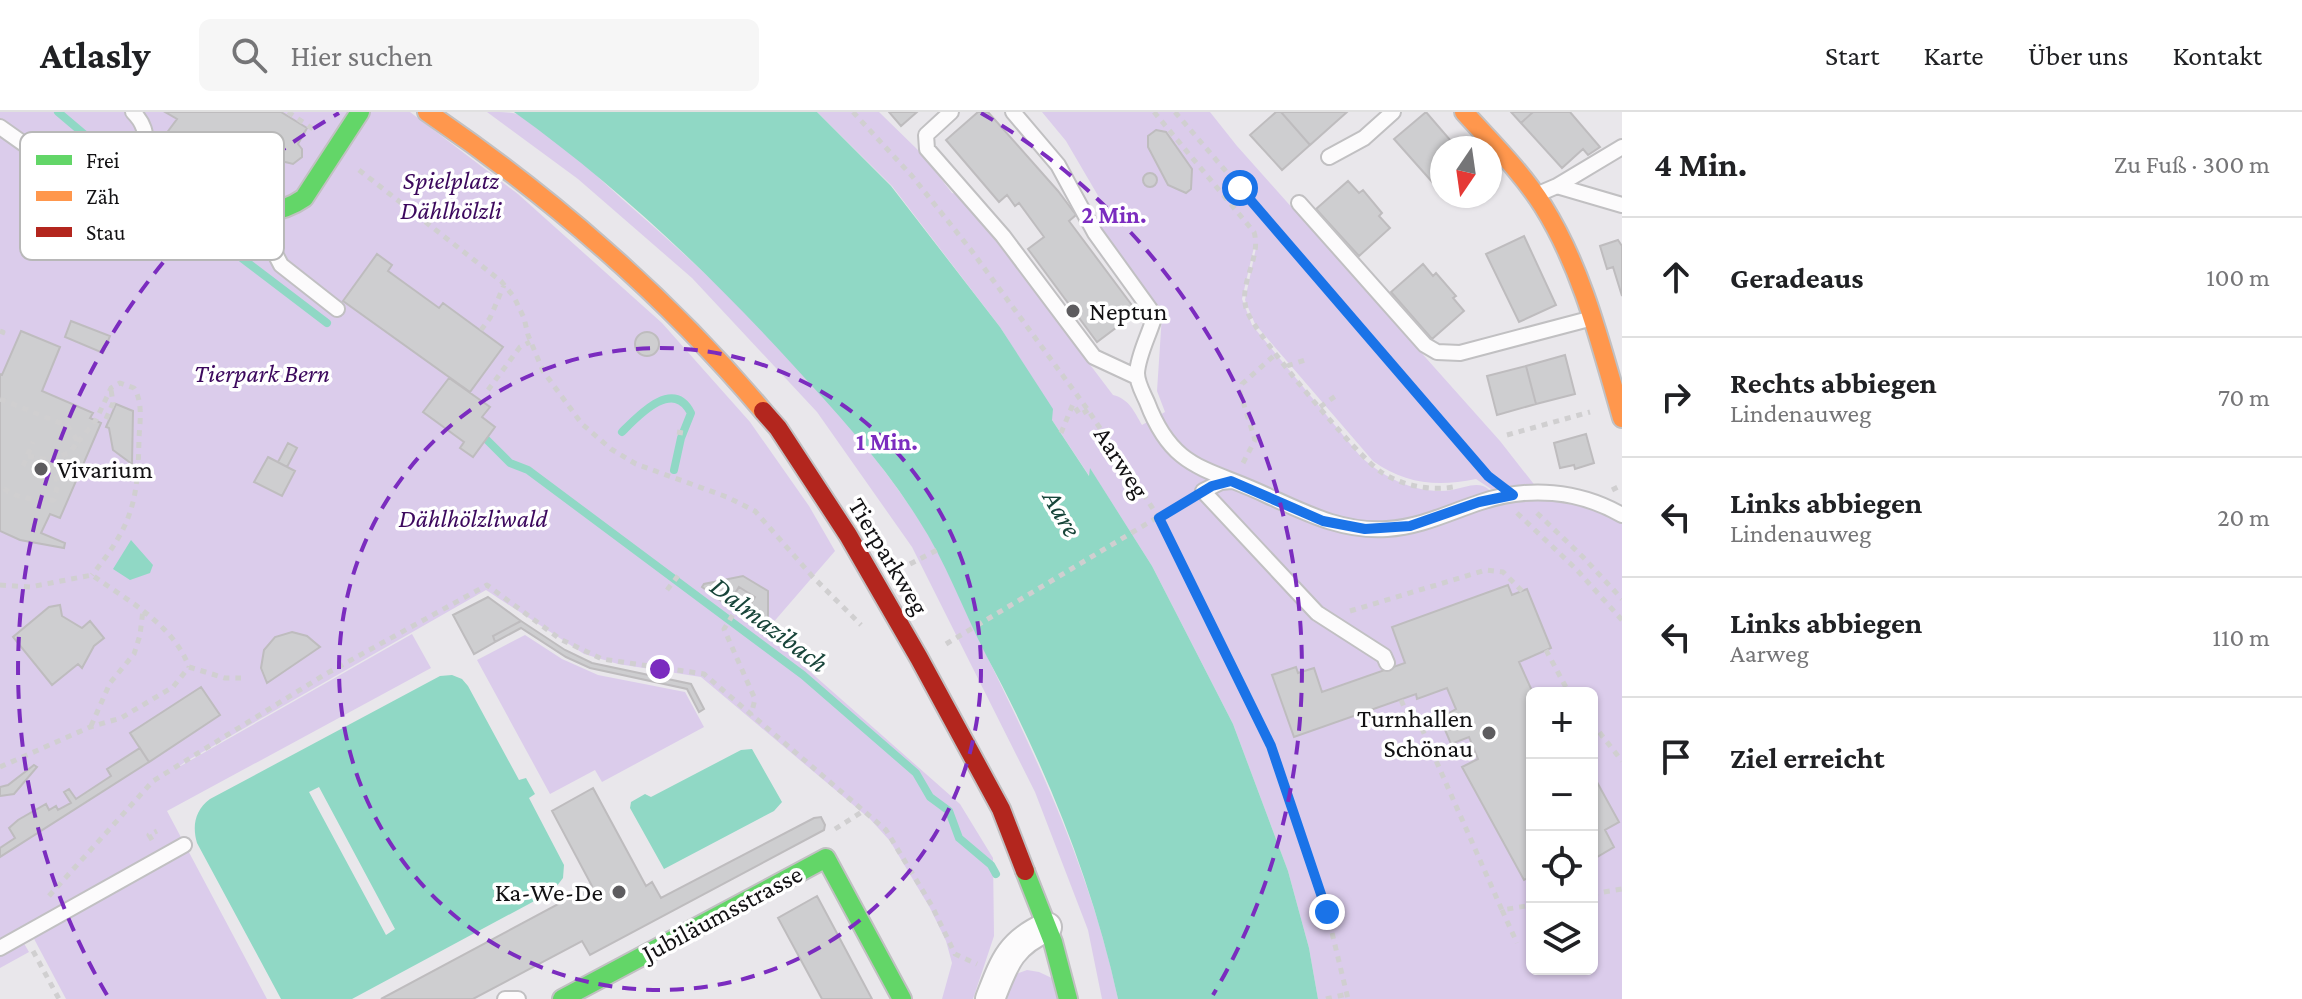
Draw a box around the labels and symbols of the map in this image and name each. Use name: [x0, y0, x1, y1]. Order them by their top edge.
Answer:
legend: [20, 132, 284, 260]
north arrow: [1430, 136, 1502, 208]
text: Frei: [86, 148, 120, 173]
park label: Spielplatz Dählhölzli: [400, 166, 502, 225]
route start: [1222, 170, 1258, 206]
text: Zäh: [86, 184, 120, 209]
text: 2 Min.: [1081, 201, 1147, 228]
text: Stau: [86, 220, 126, 245]
place label: Neptun: [1089, 297, 1167, 326]
marker: Neptun: [1064, 302, 1082, 320]
park label: Tierpark Bern: [194, 359, 330, 388]
street label: Aarweg: [1088, 421, 1155, 504]
text: 1 Min.: [856, 428, 918, 455]
place label: Vivarium: [57, 455, 153, 484]
marker: Vivarium: [32, 460, 50, 478]
water label: Aare: [1036, 483, 1088, 543]
street label: Tierparkweg: [842, 493, 935, 620]
park label: Dählhölzliwald: [398, 504, 548, 533]
water label: Dalmazibach: [705, 570, 835, 679]
centre of rings: [646, 655, 674, 683]
place label: Turnhallen Schönau: [1357, 704, 1473, 763]
marker: Turnhallen Schönau: [1480, 724, 1498, 742]
street label: Jubiläumsstrasse: [636, 859, 807, 969]
place label: Ka-We-De: [495, 878, 603, 907]
marker: Ka-We-De: [610, 883, 628, 901]
route end: [1309, 894, 1345, 930]

